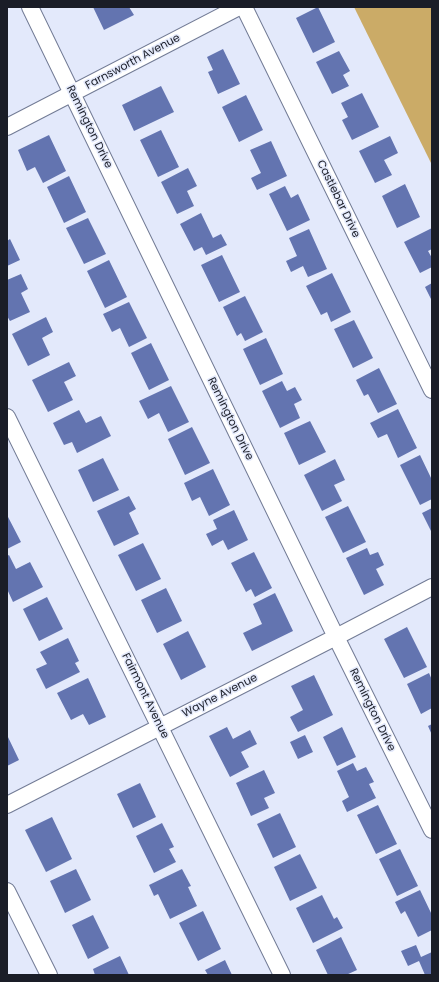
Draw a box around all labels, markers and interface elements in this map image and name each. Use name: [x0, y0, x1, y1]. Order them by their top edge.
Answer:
street label: Farnsworth Avenue: [83, 31, 183, 93]
street label: Remington Drive: [63, 83, 115, 171]
street label: Castlebar Drive: [314, 158, 362, 240]
street label: Remington Drive: [204, 375, 256, 463]
street label: Fairmont Avenue: [119, 651, 171, 741]
street label: Remington Drive: [346, 666, 398, 754]
street label: Wayne Avenue: [180, 671, 260, 721]

